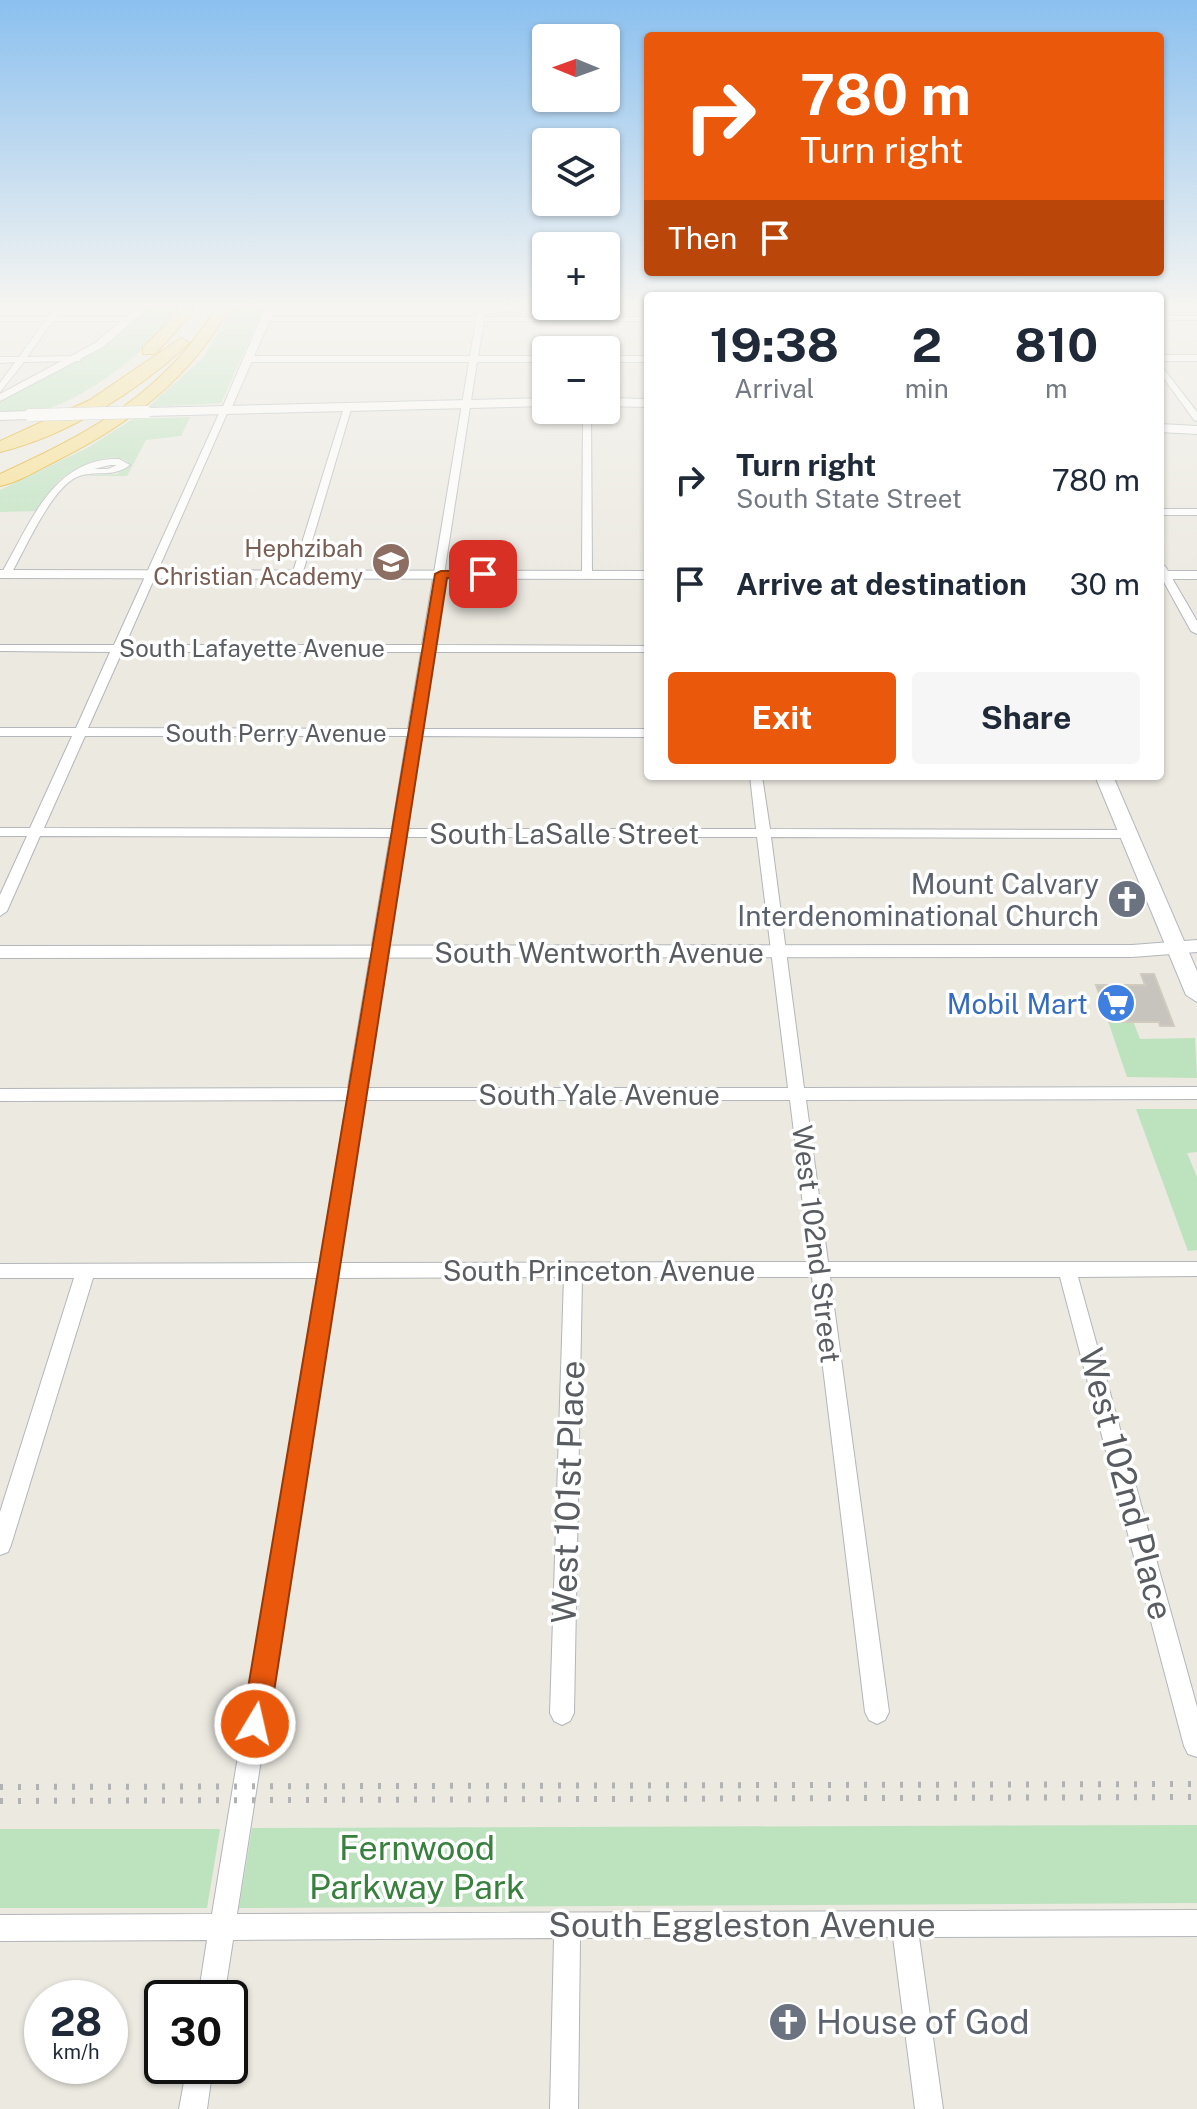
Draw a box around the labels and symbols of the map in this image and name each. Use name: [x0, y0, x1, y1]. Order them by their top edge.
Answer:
north arrow: [532, 24, 620, 112]
place label: Hephzibah Christian Academy: [153, 534, 363, 590]
pin: [449, 540, 517, 608]
school or university icon: Hephzibah Christian Academy: [370, 541, 412, 583]
street label: South Lafayette Avenue: [119, 634, 385, 662]
street label: South Perry Avenue: [165, 719, 387, 747]
street label: South LaSalle Street: [429, 817, 699, 850]
place label: Mount Calvary Interdenominational Church: [737, 867, 1099, 932]
church icon: Mount Calvary Interdenominational Church: [1106, 878, 1148, 920]
street label: South Wentworth Avenue: [434, 936, 764, 969]
supermarket icon: Mobil Mart: [1095, 982, 1137, 1024]
place label: Mobil Mart: [947, 987, 1088, 1020]
street label: South Yale Avenue: [478, 1078, 720, 1111]
street label: West 102nd Street: [786, 1123, 848, 1365]
street label: South Princeton Avenue: [443, 1254, 755, 1287]
street label: West 102nd Place: [1070, 1344, 1182, 1624]
street label: West 101st Place: [543, 1360, 593, 1624]
position arrow: [213, 1682, 297, 1766]
park label: Fernwood Parkway Park: [309, 1828, 525, 1907]
street label: South Eggleston Avenue: [548, 1905, 936, 1945]
speed limit sign: 30: [144, 1980, 248, 2084]
church icon: House of God: [767, 2001, 809, 2043]
place label: House of God: [816, 2002, 1029, 2042]

